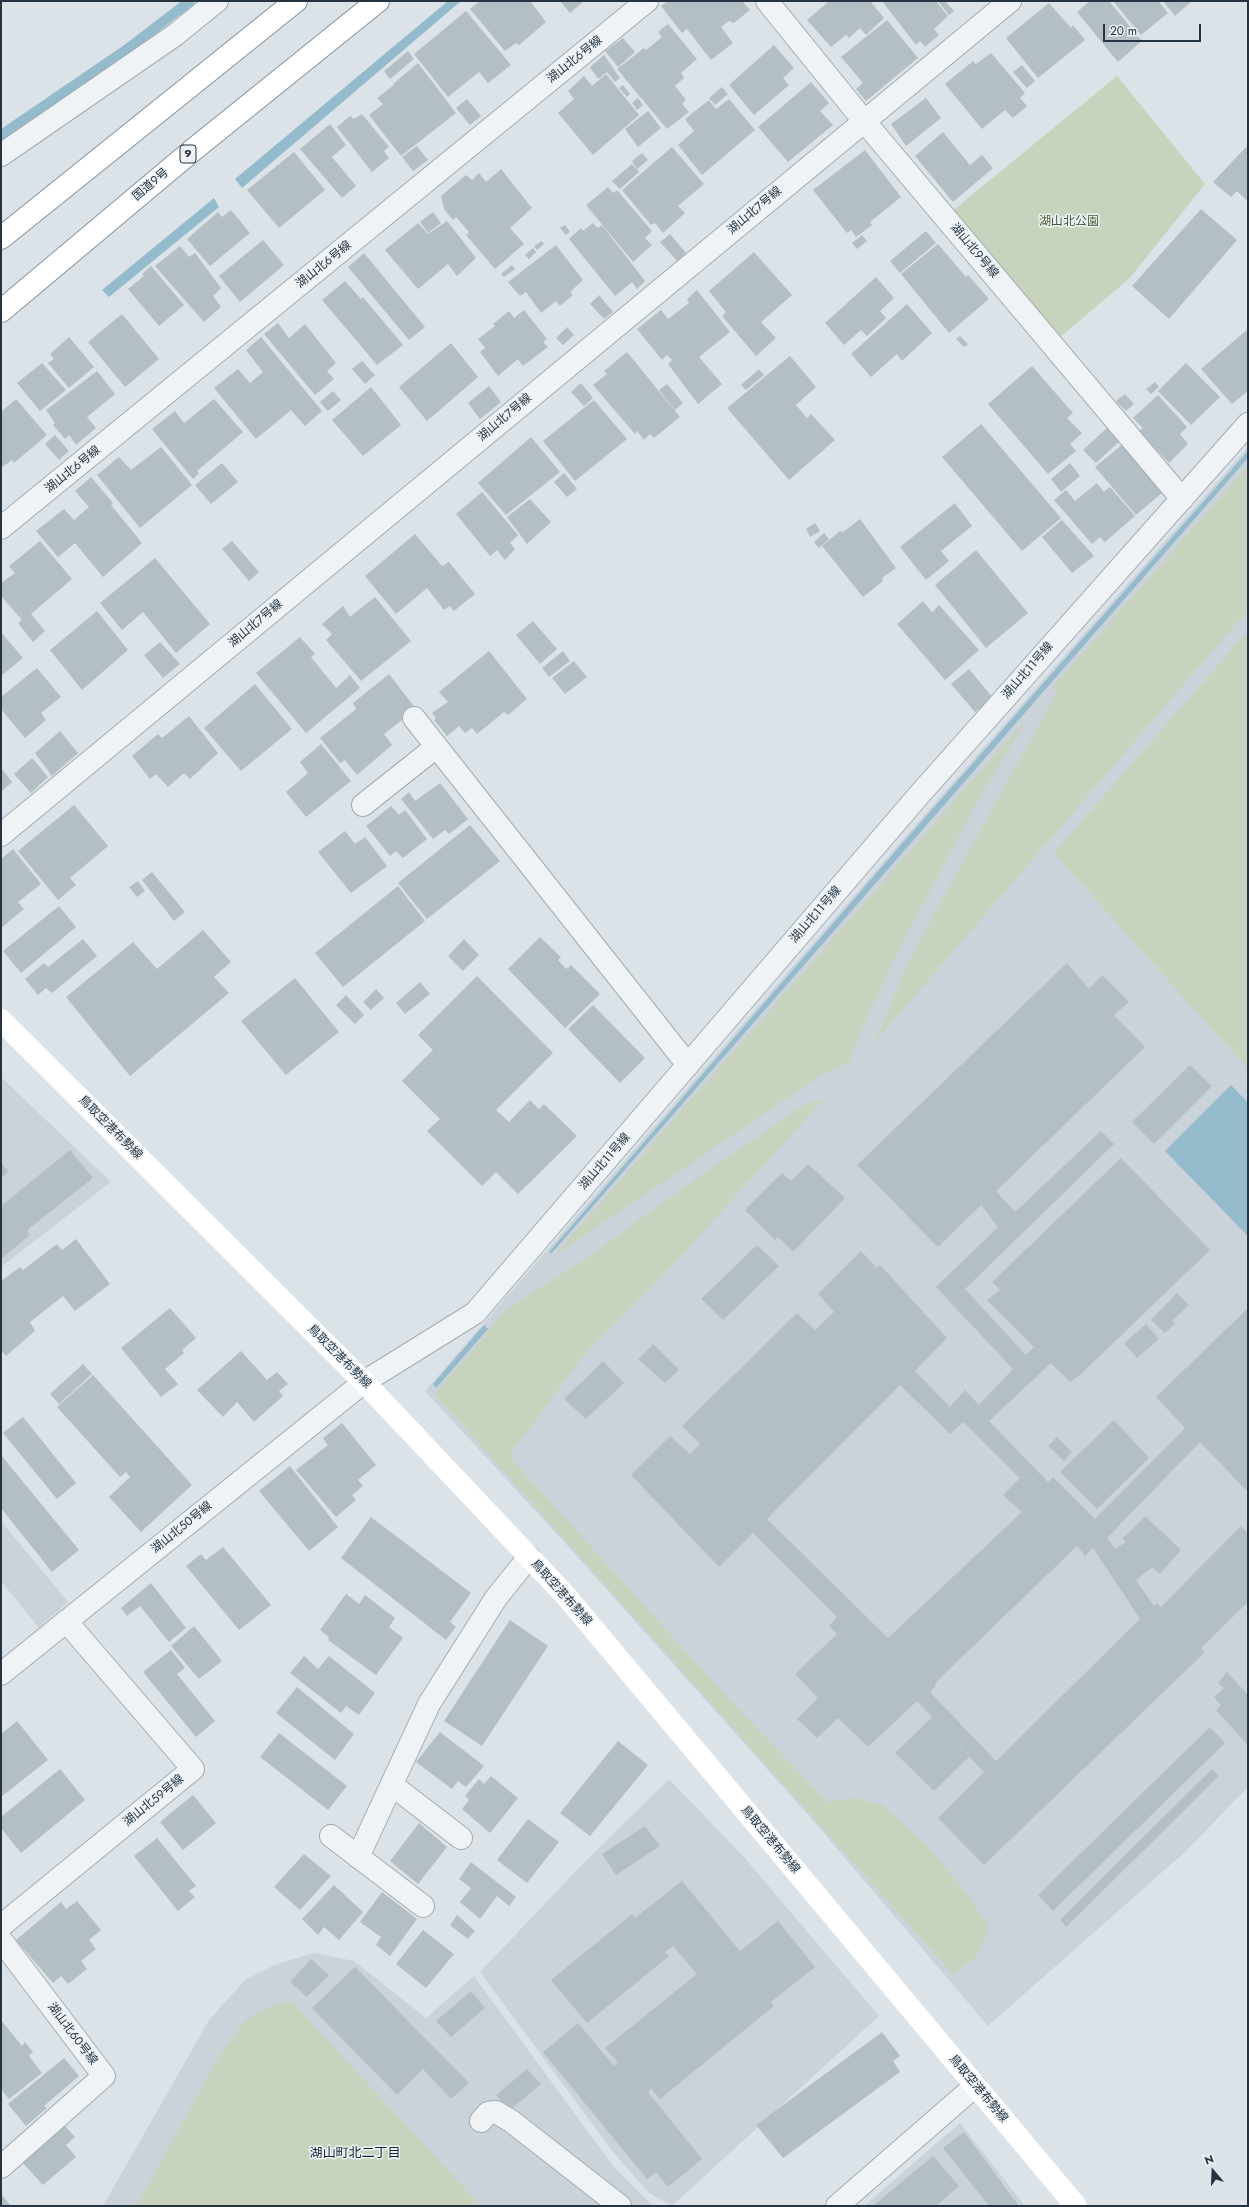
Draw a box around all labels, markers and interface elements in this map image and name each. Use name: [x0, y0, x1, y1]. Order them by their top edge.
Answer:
scale bar: [1105, 16, 1203, 42]
text: 20 m: [1110, 22, 1137, 40]
street label: 湖山北6号線: [544, 33, 606, 87]
road number: 9: [180, 145, 196, 163]
street label: 国道9号: [130, 166, 172, 204]
street label: 湖山北7号線: [725, 184, 785, 238]
park label: 湖山北公園: [1039, 215, 1099, 229]
street label: 湖山北9号線: [947, 221, 1001, 281]
street label: 湖山北6号線: [293, 238, 355, 292]
street label: 湖山北7号線: [475, 391, 535, 445]
street label: 湖山北6号線: [42, 443, 104, 497]
street label: 湖山北7号線: [226, 597, 286, 651]
street label: 湖山北11号線: [999, 640, 1057, 702]
street label: 湖山北11号線: [787, 884, 845, 946]
street label: 鳥取空港布勢線: [75, 1093, 145, 1163]
street label: 湖山北11号線: [576, 1131, 634, 1193]
street label: 鳥取空港布勢線: [304, 1322, 374, 1392]
street label: 湖山北50号線: [149, 1499, 215, 1557]
street label: 鳥取空港布勢線: [528, 1557, 594, 1629]
street label: 湖山北59号線: [121, 1772, 187, 1830]
street label: 鳥取空港布勢線: [737, 1803, 803, 1877]
street label: 湖山北60号線: [44, 2000, 100, 2068]
street label: 鳥取空港布勢線: [945, 2052, 1011, 2126]
district label: 湖山町北二丁目: [310, 2146, 400, 2162]
north arrow: [1193, 2151, 1233, 2191]
text: N: [1202, 2151, 1216, 2169]

